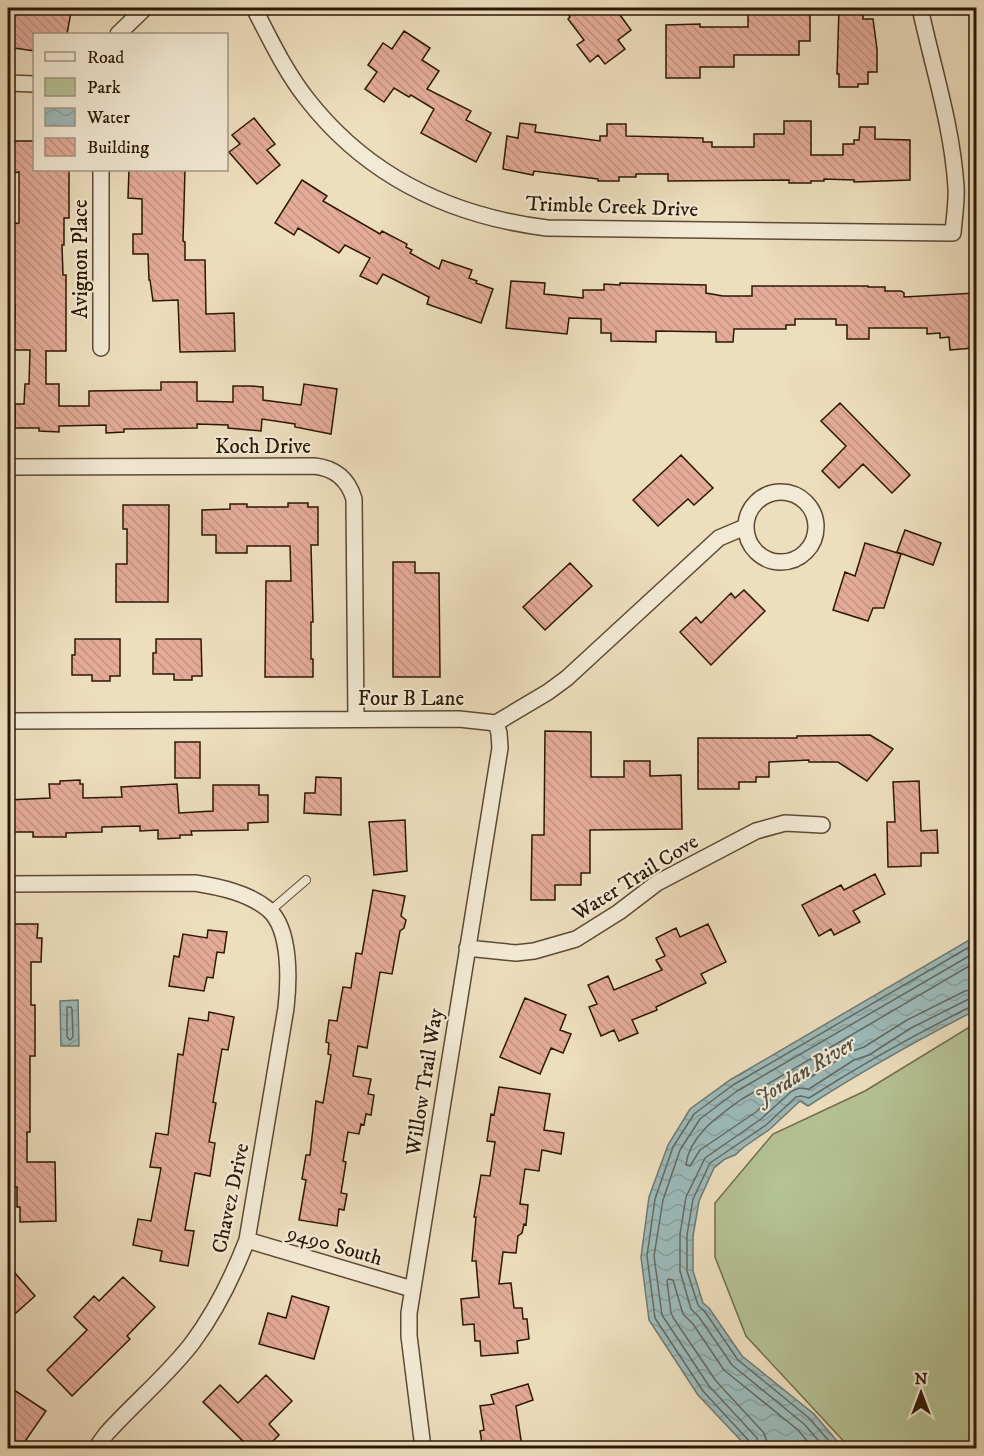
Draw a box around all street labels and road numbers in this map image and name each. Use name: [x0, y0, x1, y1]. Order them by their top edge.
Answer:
street label: Trimble Creek Drive: [525, 191, 699, 223]
street label: Avignon Place: [68, 199, 94, 319]
street label: Koch Drive: [215, 434, 311, 460]
street label: Four B Lane: [358, 686, 464, 712]
street label: Water Trail Cove: [567, 829, 703, 927]
street label: Willow Trail Way: [400, 1006, 450, 1159]
street label: Chavez Drive: [207, 1140, 255, 1256]
street label: 9490 South: [283, 1220, 385, 1272]

